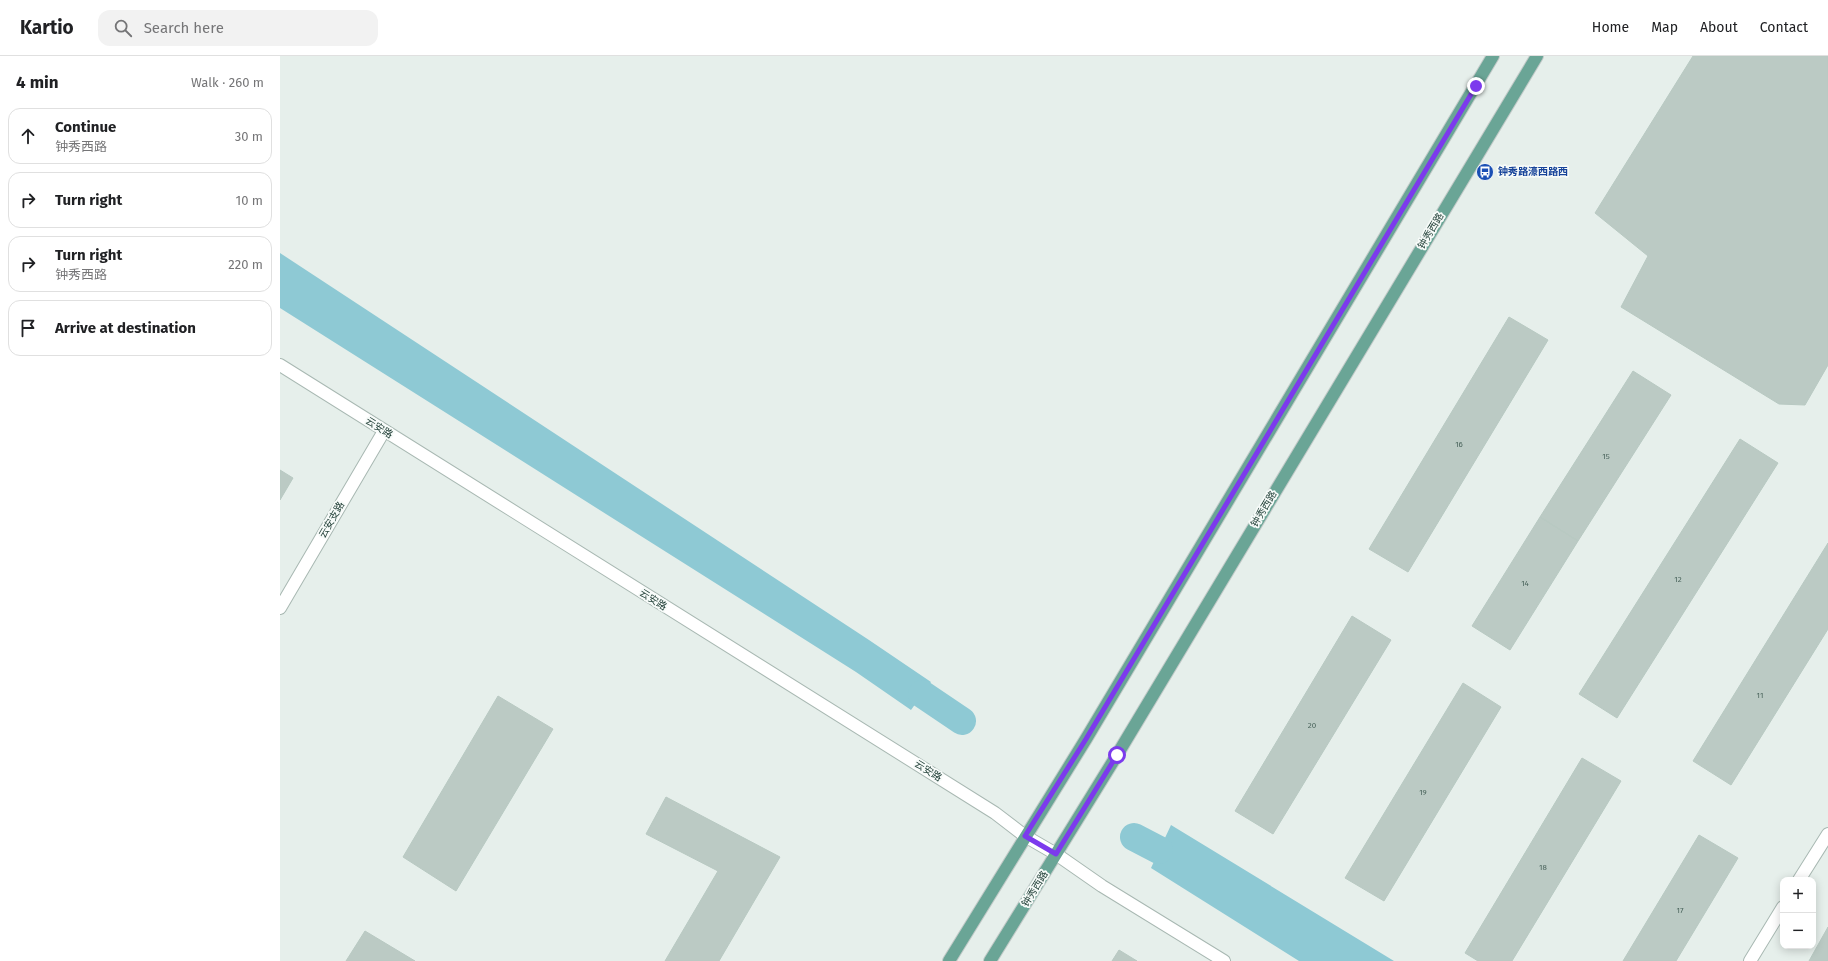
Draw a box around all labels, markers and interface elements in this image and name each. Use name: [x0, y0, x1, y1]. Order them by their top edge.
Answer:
search box: [98, 10, 378, 46]
text: Kartio: [20, 16, 74, 39]
icon: search: [112, 17, 134, 39]
text: Search here: [144, 19, 224, 37]
text: Home: [1592, 19, 1629, 36]
text: Map: [1651, 19, 1678, 36]
text: About: [1700, 19, 1738, 36]
text: Contact: [1760, 19, 1808, 36]
text: 4 min: [16, 72, 59, 93]
text: Walk · 260 m: [191, 75, 264, 90]
route end: [1467, 77, 1485, 95]
text: Continue: [55, 118, 116, 136]
icon: ahead: [17, 125, 39, 147]
text: 30 m: [235, 129, 263, 144]
text: 钟秀西路: [55, 139, 107, 154]
bus stop icon: 钟秀路濠西路西: [1475, 162, 1495, 182]
place label: 钟秀路濠西路西: [1498, 166, 1568, 178]
icon: right: [17, 189, 39, 211]
text: Turn right: [55, 191, 122, 209]
text: 10 m: [236, 193, 263, 208]
street label: 钟秀西路: [1416, 211, 1446, 251]
text: Turn right: [55, 246, 122, 264]
icon: right: [17, 253, 39, 275]
text: 220 m: [228, 257, 263, 272]
text: 钟秀西路: [55, 267, 107, 282]
icon: arrive: [17, 317, 39, 339]
text: Arrive at destination: [55, 319, 196, 337]
street label: 云安路: [363, 415, 395, 441]
house number: 16: [1455, 440, 1463, 449]
house number: 15: [1602, 452, 1610, 461]
street label: 钟秀西路: [1249, 489, 1279, 529]
street label: 云安支路: [317, 500, 347, 540]
house number: 12: [1674, 575, 1682, 584]
house number: 14: [1521, 579, 1530, 588]
street label: 云安路: [637, 587, 669, 613]
house number: 11: [1757, 691, 1763, 700]
house number: 20: [1308, 721, 1317, 730]
route start: [1108, 746, 1126, 764]
street label: 云安路: [912, 758, 944, 784]
house number: 19: [1419, 788, 1427, 797]
house number: 18: [1539, 863, 1548, 872]
street label: 钟秀西路: [1019, 869, 1051, 909]
map controls: [1780, 877, 1816, 949]
button: +: [1780, 877, 1816, 913]
house number: 17: [1676, 906, 1684, 915]
button: −: [1780, 913, 1816, 949]

